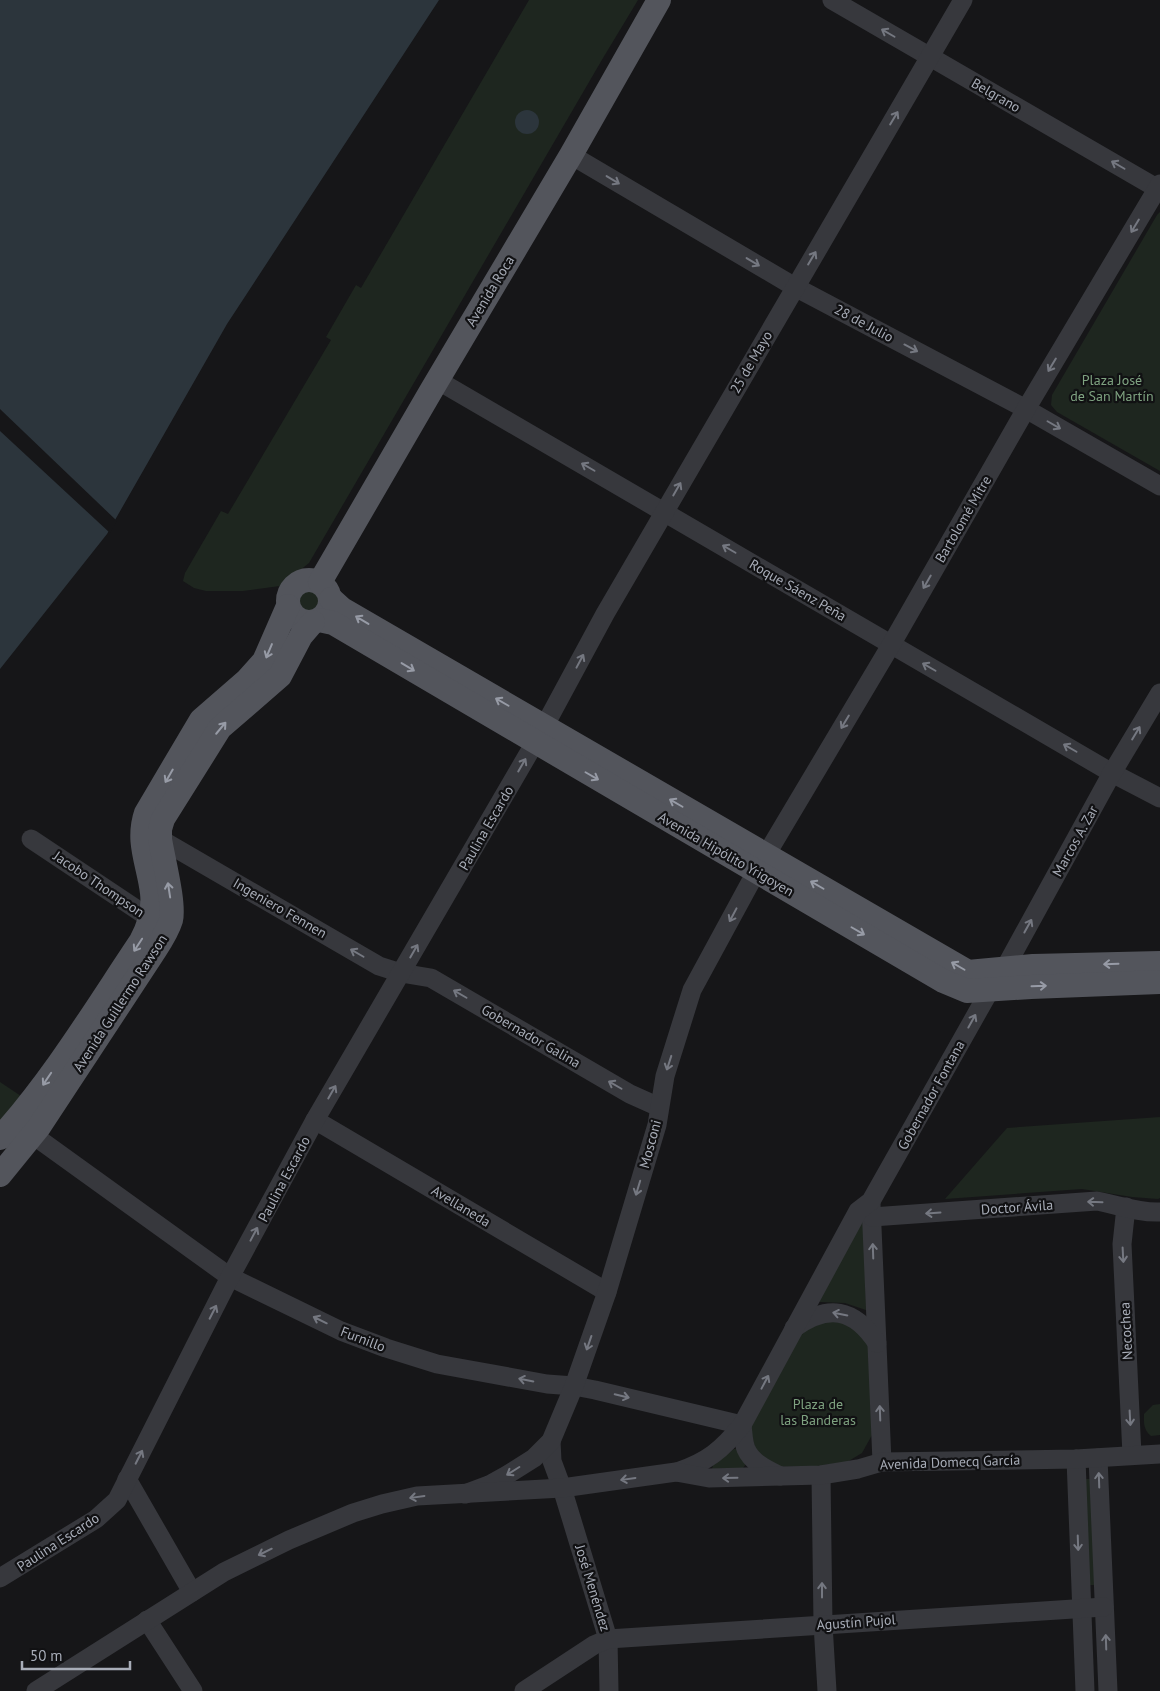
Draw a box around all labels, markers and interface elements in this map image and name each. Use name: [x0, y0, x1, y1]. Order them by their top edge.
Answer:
one-way arrow: [882, 27, 896, 37]
street label: Belgrano: [968, 74, 1024, 116]
one-way arrow: [890, 112, 900, 126]
one-way arrow: [1111, 160, 1125, 170]
one-way arrow: [606, 175, 620, 185]
one-way arrow: [1130, 218, 1140, 232]
street label: Avenida Roca: [462, 252, 518, 330]
one-way arrow: [807, 252, 817, 266]
one-way arrow: [745, 258, 760, 268]
street label: 28 de Julio: [831, 300, 897, 346]
street label: 25 de Mayo: [726, 328, 776, 396]
one-way arrow: [903, 344, 918, 353]
one-way arrow: [1047, 358, 1057, 372]
park label: Plaza José de San Martín: [1070, 371, 1154, 405]
one-way arrow: [1047, 420, 1062, 430]
one-way arrow: [582, 462, 596, 472]
street label: Bartolomé Mitre: [931, 472, 995, 566]
one-way arrow: [673, 483, 683, 497]
one-way arrow: [722, 544, 736, 554]
street label: Roque Sáenz Peña: [746, 555, 850, 625]
one-way arrow: [922, 574, 932, 589]
one-way arrow: [356, 614, 370, 624]
one-way arrow: [263, 643, 273, 658]
one-way arrow: [576, 654, 585, 669]
one-way arrow: [923, 661, 937, 671]
one-way arrow: [400, 663, 414, 673]
one-way arrow: [496, 697, 510, 707]
one-way arrow: [840, 715, 850, 729]
one-way arrow: [216, 722, 227, 735]
one-way arrow: [1131, 727, 1141, 741]
one-way arrow: [1063, 743, 1077, 753]
one-way arrow: [517, 759, 527, 773]
one-way arrow: [163, 768, 173, 782]
one-way arrow: [584, 772, 599, 781]
street label: Paulina Escardo: [455, 783, 517, 873]
one-way arrow: [670, 798, 684, 808]
street label: Marcos A. Zar: [1048, 802, 1102, 880]
street label: Avenida Hipólito Yrigoyen: [655, 808, 797, 900]
street label: Jacobo Thompson: [49, 846, 148, 921]
street label: Ingeniero Fennen: [230, 874, 330, 942]
one-way arrow: [810, 879, 825, 889]
one-way arrow: [163, 882, 173, 898]
one-way arrow: [727, 907, 737, 921]
one-way arrow: [1023, 918, 1033, 933]
one-way arrow: [851, 927, 865, 937]
street label: Avenida Guillermo Rawson: [69, 931, 171, 1075]
one-way arrow: [133, 937, 143, 951]
one-way arrow: [409, 945, 419, 959]
one-way arrow: [350, 948, 365, 958]
one-way arrow: [1104, 959, 1120, 969]
one-way arrow: [950, 961, 965, 971]
one-way arrow: [1030, 982, 1046, 991]
one-way arrow: [453, 989, 467, 999]
street label: Gobernador Galina: [478, 1000, 584, 1072]
one-way arrow: [968, 1014, 978, 1028]
street label: Gobernador Fontana: [893, 1037, 969, 1153]
one-way arrow: [664, 1055, 673, 1071]
one-way arrow: [42, 1072, 52, 1086]
one-way arrow: [608, 1080, 623, 1089]
one-way arrow: [327, 1084, 337, 1099]
street label: Mosconi: [635, 1118, 665, 1170]
street label: Paulina Escardo: [254, 1133, 314, 1225]
one-way arrow: [633, 1179, 643, 1195]
street label: Avellaneda: [428, 1181, 494, 1231]
street label: Doctor Ávila: [980, 1195, 1054, 1219]
one-way arrow: [1088, 1197, 1104, 1206]
one-way arrow: [926, 1208, 942, 1217]
one-way arrow: [249, 1228, 259, 1242]
one-way arrow: [869, 1243, 878, 1259]
one-way arrow: [1118, 1246, 1128, 1263]
street label: Necochea: [1115, 1302, 1137, 1360]
one-way arrow: [209, 1305, 218, 1320]
one-way arrow: [832, 1309, 848, 1319]
one-way arrow: [313, 1315, 328, 1325]
street label: Furnillo: [338, 1322, 388, 1356]
one-way arrow: [584, 1334, 593, 1350]
one-way arrow: [518, 1375, 534, 1385]
one-way arrow: [761, 1375, 770, 1390]
one-way arrow: [613, 1392, 629, 1401]
park label: Plaza de las Banderas: [780, 1395, 856, 1429]
one-way arrow: [875, 1405, 885, 1422]
one-way arrow: [1126, 1409, 1135, 1425]
one-way arrow: [135, 1450, 144, 1465]
street label: Avenida Domecq García: [879, 1451, 1021, 1473]
one-way arrow: [506, 1467, 520, 1477]
one-way arrow: [1095, 1472, 1104, 1488]
one-way arrow: [722, 1473, 738, 1483]
one-way arrow: [620, 1474, 636, 1484]
one-way arrow: [409, 1492, 425, 1502]
street label: Paulina Escardo: [13, 1509, 103, 1575]
one-way arrow: [1074, 1534, 1083, 1550]
street label: José Menéndez: [571, 1542, 615, 1634]
one-way arrow: [258, 1548, 273, 1558]
one-way arrow: [817, 1582, 827, 1598]
street label: Agustín Pujol: [816, 1610, 896, 1634]
one-way arrow: [1101, 1635, 1111, 1651]
scale bar: [22, 1638, 130, 1670]
text: 50 m: [30, 1646, 63, 1665]

